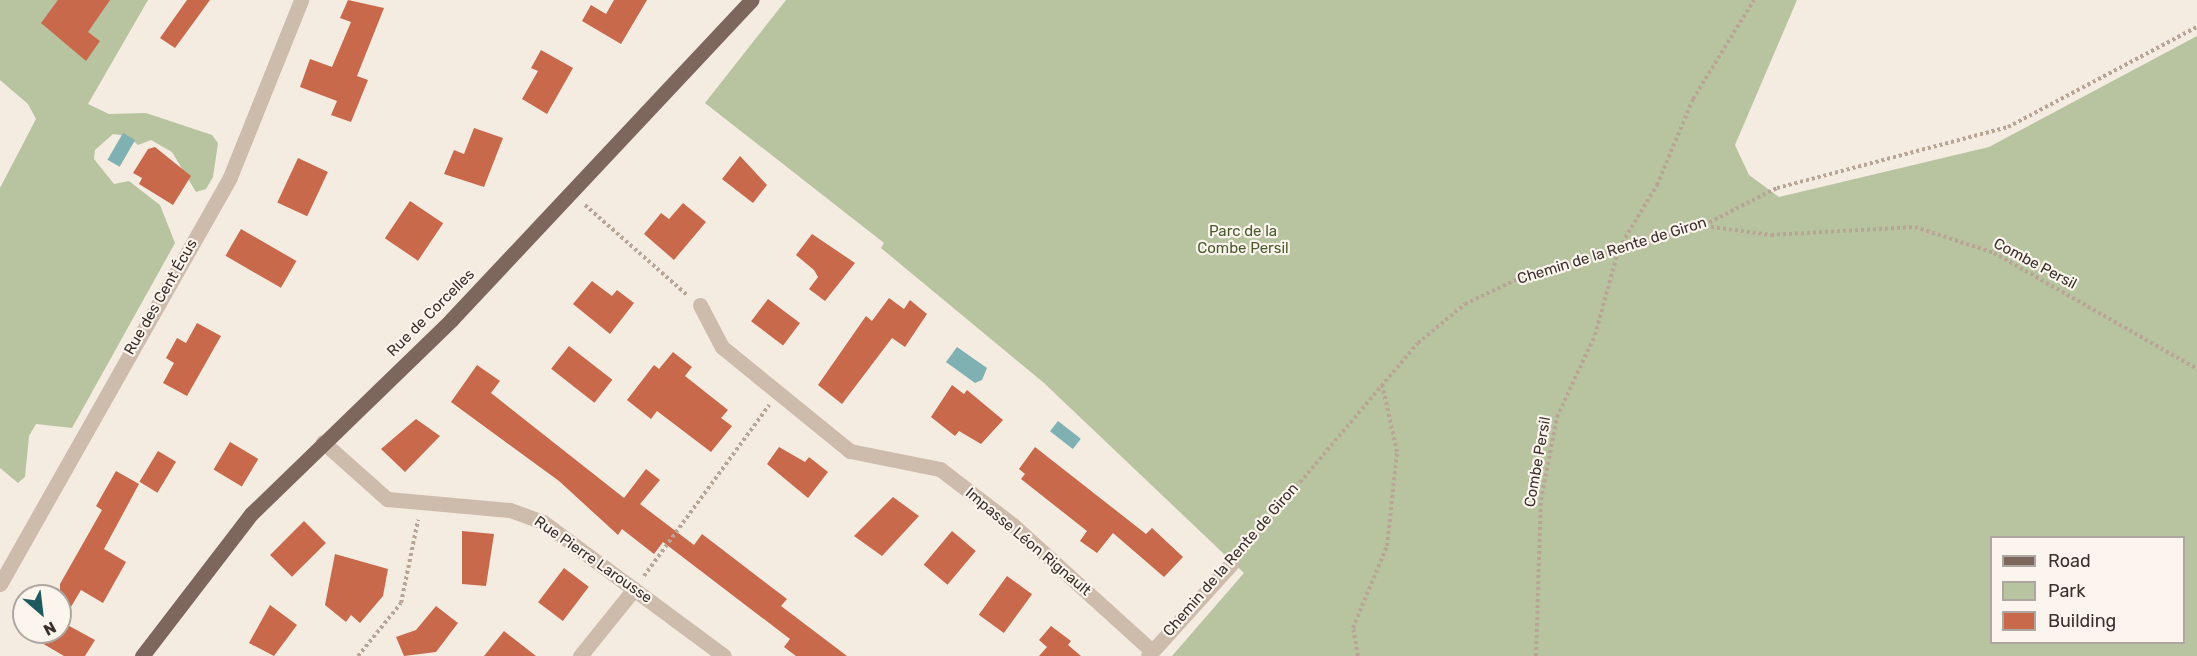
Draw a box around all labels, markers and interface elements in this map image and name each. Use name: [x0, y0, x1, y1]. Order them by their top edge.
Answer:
street label: Chemin de la Rente de Giron: [1515, 214, 1709, 288]
park label: Parc de la Combe Persil: [1197, 222, 1289, 257]
street label: Combe Persil: [1990, 235, 2080, 293]
street label: Rue des Cent Écus: [121, 236, 201, 358]
street label: Rue de Corcelles: [384, 266, 478, 360]
street label: Combe Persil: [1521, 415, 1555, 509]
street label: Chemin de la Rente de Giron: [1160, 480, 1302, 640]
street label: Impasse Léon Rignault: [962, 484, 1094, 600]
street label: Rue Pierre Larousse: [531, 513, 655, 607]
legend: [1990, 536, 2185, 644]
text: Road: [2048, 550, 2091, 572]
text: Park: [2048, 580, 2085, 602]
north arrow: [12, 584, 72, 644]
text: Building: [2048, 610, 2116, 632]
text: N: [40, 617, 59, 640]

